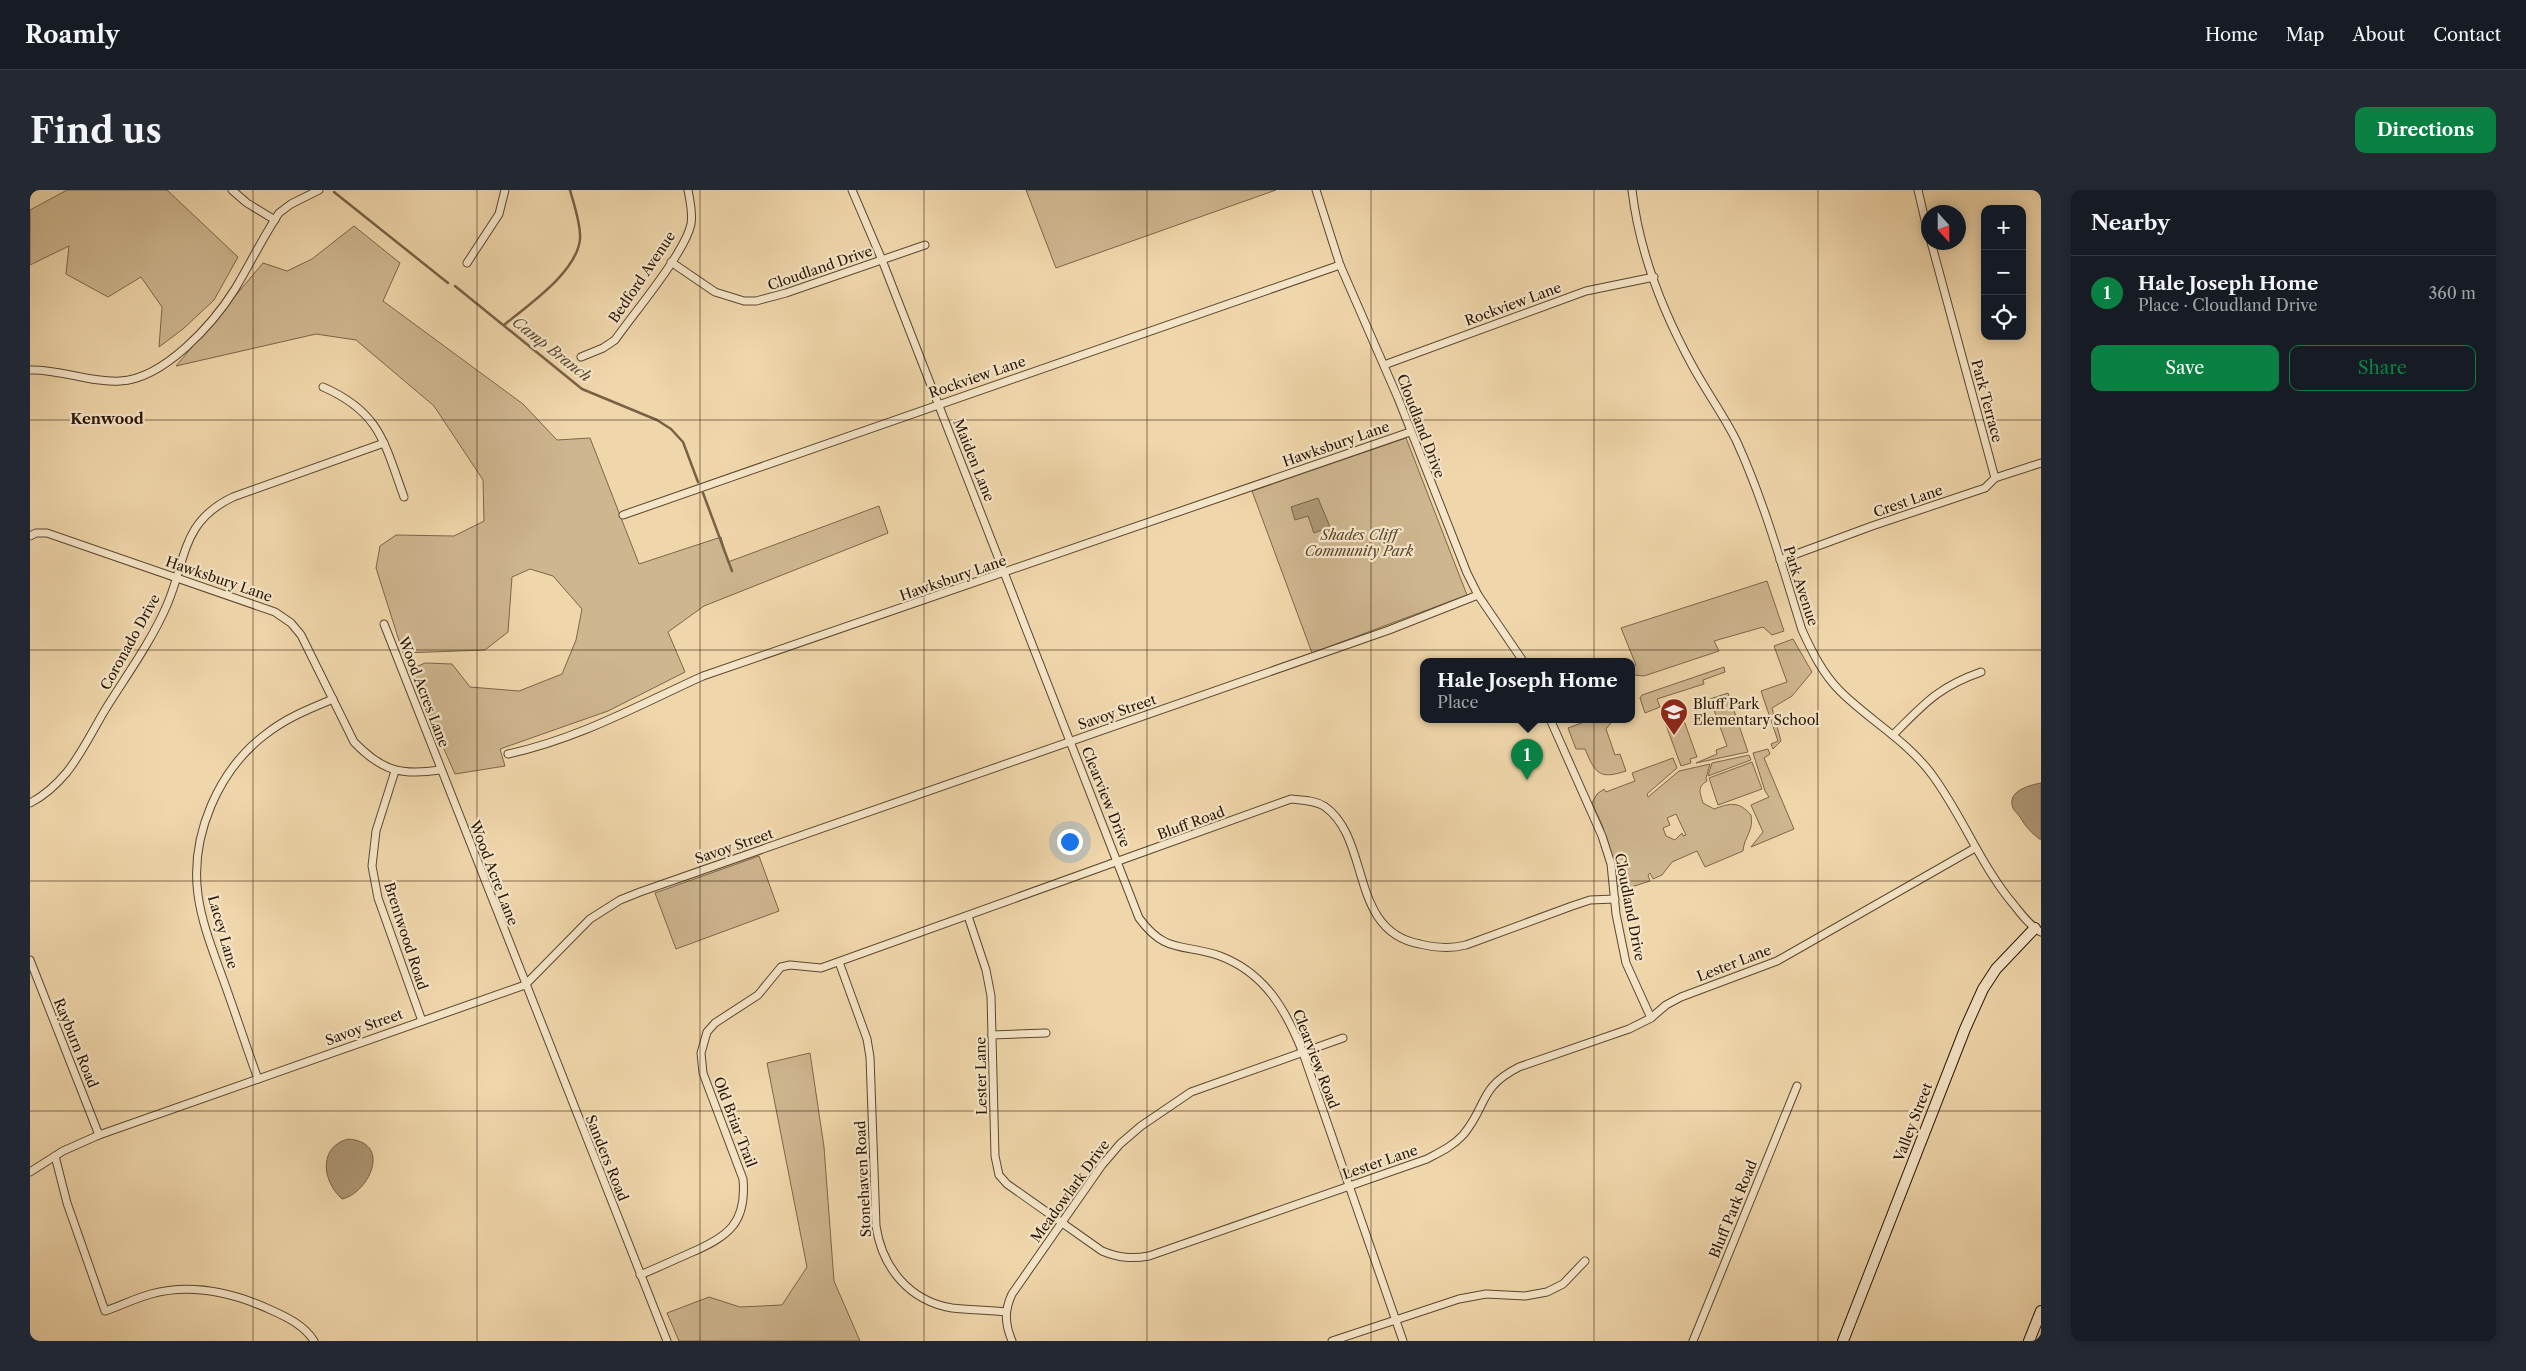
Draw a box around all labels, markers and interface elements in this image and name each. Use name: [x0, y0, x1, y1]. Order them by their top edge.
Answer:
text: Roamly: [25, 20, 119, 49]
text: Home: [2205, 24, 2258, 46]
text: Map: [2286, 24, 2324, 46]
text: About: [2352, 24, 2405, 46]
text: Contact: [2433, 24, 2501, 46]
button: Directions: [2355, 107, 2496, 153]
text: Find us: [30, 109, 162, 152]
north arrow: [1921, 205, 1966, 250]
map controls: [1981, 205, 2026, 340]
button: +: [1981, 205, 2026, 250]
text: Nearby: [2091, 210, 2170, 235]
street label: Bedford Avenue: [605, 228, 679, 326]
street label: Cloudland Drive: [765, 242, 875, 294]
button: −: [1981, 250, 2026, 295]
text: Hale Joseph Home: [2138, 272, 2318, 295]
street label: Rockview Lane: [1462, 278, 1564, 330]
text: 1: [2103, 283, 2111, 303]
text: 360 m: [2429, 283, 2476, 303]
button: locate: [1981, 295, 2026, 340]
text: Place · Cloudland Drive: [2138, 295, 2317, 315]
water label: Camp Branch: [509, 312, 595, 386]
button: Save: [2091, 345, 2279, 391]
button: Share: [2289, 345, 2476, 391]
street label: Rockview Lane: [926, 352, 1028, 402]
street label: Park Terrace: [1967, 358, 2007, 444]
street label: Cloudland Drive: [1393, 372, 1449, 481]
district label: Kenwood: [70, 409, 144, 428]
street label: Maiden Lane: [949, 416, 999, 504]
street label: Hawksbury Lane: [1280, 417, 1392, 471]
street label: Crest Lane: [1871, 481, 1945, 521]
park label: Shades Cliff Community Park: [1305, 526, 1414, 560]
street label: Park Avenue: [1780, 544, 1822, 628]
street label: Hawksbury Lane: [897, 551, 1009, 605]
street label: Hawksbury Lane: [163, 552, 275, 606]
street label: Coronado Drive: [96, 591, 164, 693]
street label: Wood Acres Lane: [394, 633, 453, 750]
popup: [1420, 658, 1635, 723]
text: Hale Joseph Home: [1437, 669, 1618, 692]
street label: Savoy Street: [1076, 690, 1158, 734]
text: Place: [1437, 692, 1478, 712]
place label: Bluff Park Elementary School: [1693, 695, 1819, 729]
school or university icon: Bluff Park Elementary School: [1659, 697, 1689, 736]
pin: 1: [1511, 739, 1543, 780]
street label: Clearview Drive: [1078, 744, 1134, 850]
street label: Bluff Road: [1155, 802, 1228, 844]
street label: Wood Acre Lane: [465, 817, 522, 928]
street label: Savoy Street: [693, 824, 775, 868]
your location: [1057, 829, 1083, 855]
street label: Cloudland Drive: [1611, 851, 1649, 963]
street label: Brentwood Road: [380, 880, 432, 993]
street label: Lacey Lane: [204, 893, 242, 971]
street label: Lester Lane: [1694, 941, 1774, 985]
street label: Rayburn Road: [50, 996, 102, 1091]
street label: Savoy Street: [323, 1005, 405, 1049]
street label: Clearview Road: [1289, 1007, 1343, 1112]
street label: Lester Lane: [971, 1037, 991, 1115]
street label: Old Briar Trail: [709, 1074, 761, 1170]
street label: Valley Street: [1889, 1080, 1936, 1165]
street label: Sanders Road: [582, 1112, 633, 1204]
street label: Stonehaven Road: [851, 1120, 875, 1238]
street label: Meadowlark Drive: [1027, 1136, 1113, 1246]
street label: Lester Lane: [1340, 1141, 1420, 1183]
street label: Bluff Park Road: [1705, 1157, 1761, 1261]

